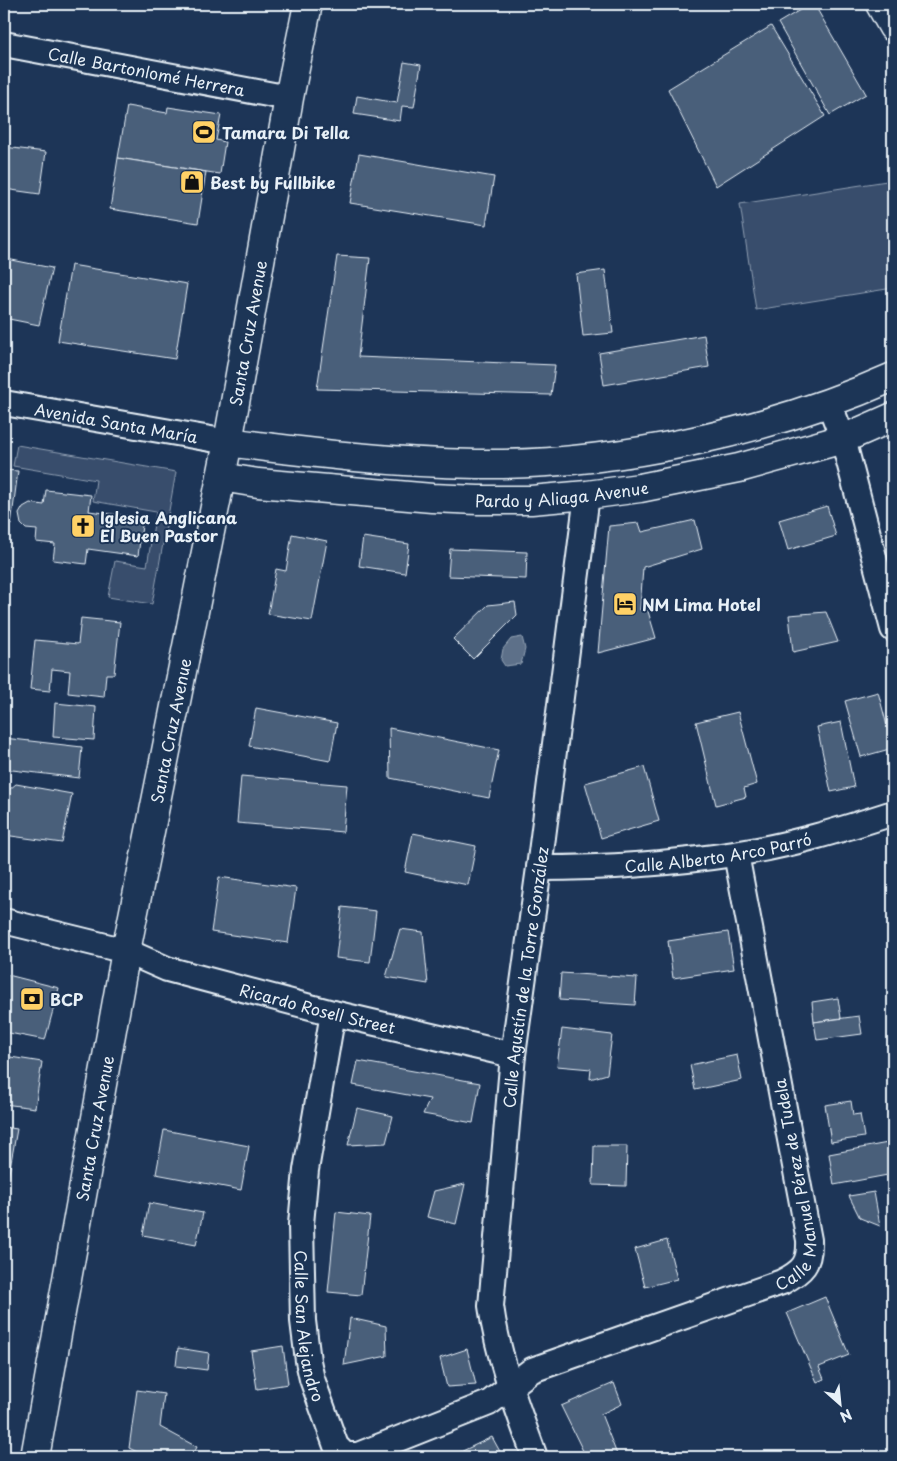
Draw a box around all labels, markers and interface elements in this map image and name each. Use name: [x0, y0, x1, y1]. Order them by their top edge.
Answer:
street label: Calle Bartonlomé Herrera: [46, 41, 247, 101]
sports icon: Tamara Di Tella: [191, 119, 217, 145]
place label: Tamara Di Tella: [222, 120, 350, 144]
shop icon: Best by Fullbike: [179, 169, 205, 195]
place label: Best by Fullbike: [210, 170, 336, 194]
street label: Santa Cruz Avenue: [223, 258, 272, 408]
street label: Avenida Santa María: [33, 397, 200, 449]
street label: Pardo y Aliaga Avenue: [475, 475, 650, 512]
place label: Iglesia Anglicana El Buen Pastor: [100, 505, 237, 547]
church icon: Iglesia Anglicana El Buen Pastor: [70, 513, 96, 539]
hotel icon: NM Lima Hotel: [612, 591, 638, 617]
place label: NM Lima Hotel: [642, 592, 760, 616]
street label: Santa Cruz Avenue: [144, 656, 196, 805]
street label: Calle Alberto Arco Parró: [624, 826, 814, 878]
street label: Calle Agustín de la Torre González: [496, 845, 554, 1109]
street label: Ricardo Rosell Street: [237, 977, 398, 1039]
bank icon: BCP: [19, 986, 45, 1012]
place label: BCP: [50, 987, 84, 1011]
street label: Santa Cruz Avenue: [69, 1053, 119, 1203]
street label: Calle Manuel Pérez de Tudela: [759, 1065, 787, 1291]
text: Calle Manuel Pérez de Tudela: [767, 1077, 821, 1296]
street label: Calle San Alejandro: [290, 1250, 331, 1405]
north arrow: [814, 1378, 864, 1428]
text: N: [836, 1404, 856, 1428]

